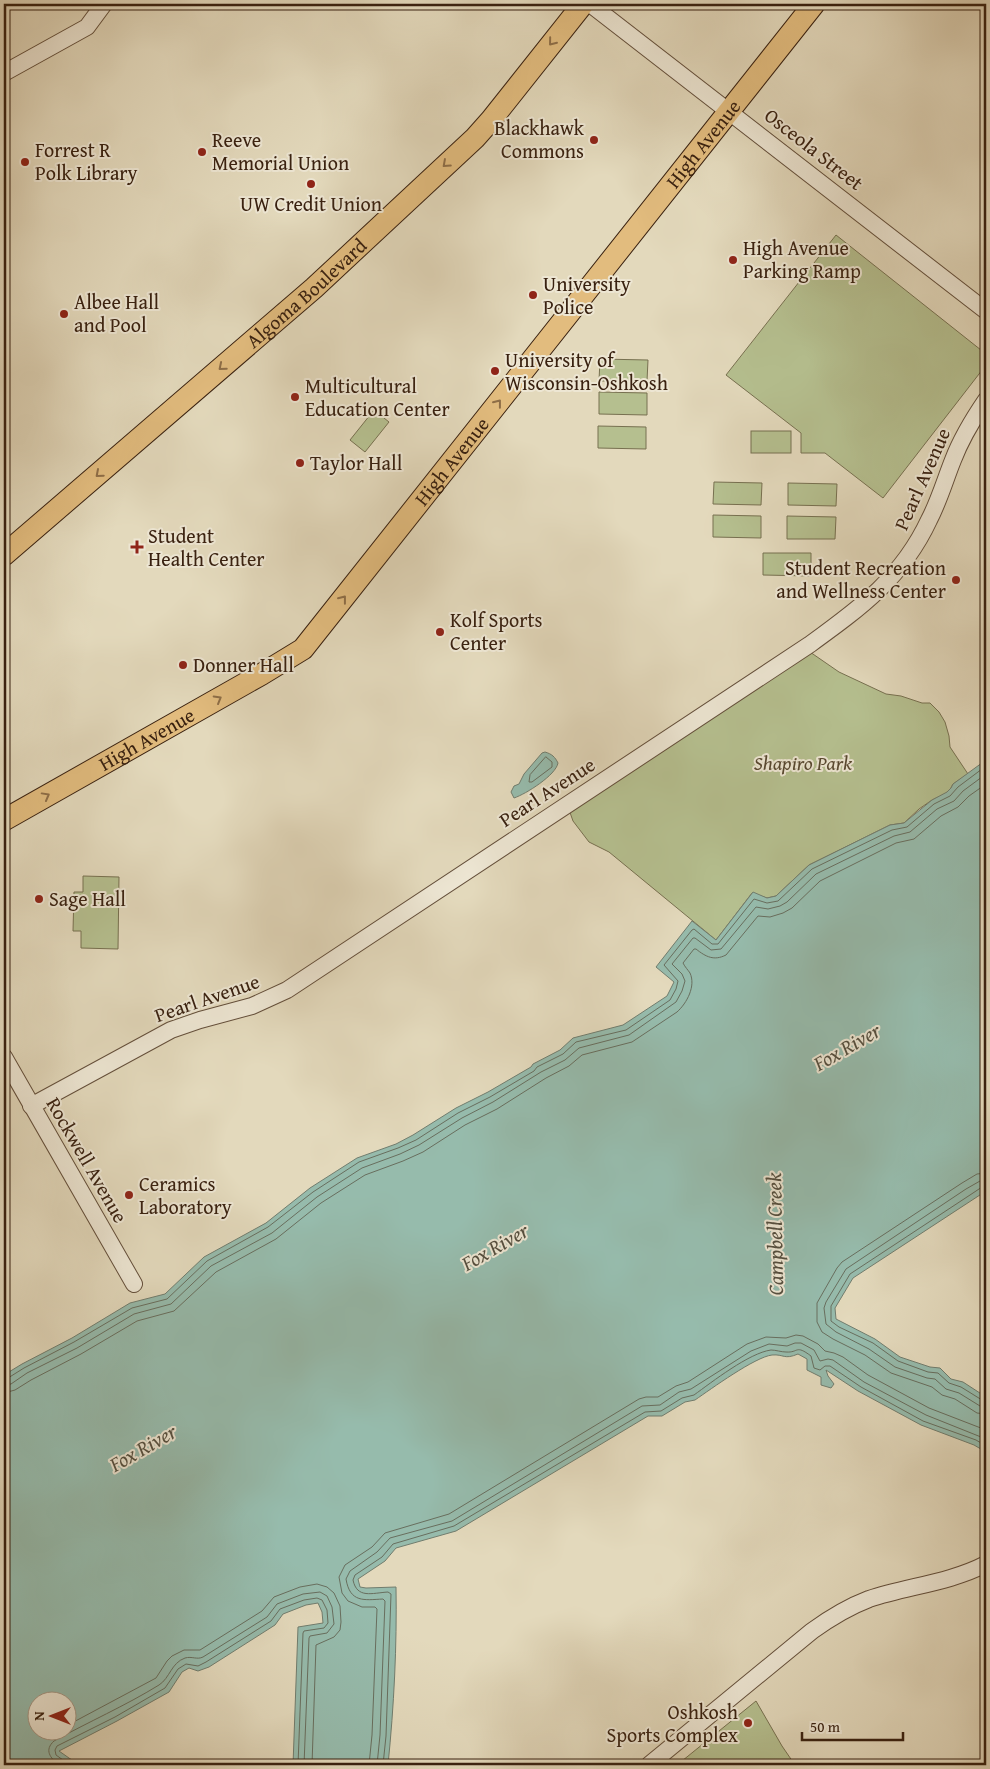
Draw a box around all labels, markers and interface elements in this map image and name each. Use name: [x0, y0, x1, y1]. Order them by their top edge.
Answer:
one-way arrow: [549, 36, 558, 45]
street label: High Avenue: [659, 93, 747, 194]
street label: Osceola Street: [759, 101, 870, 197]
place label: Blackhawk Commons: [494, 113, 585, 165]
place label: Reeve Memorial Union: [212, 125, 349, 177]
marker: Blackhawk Commons: [588, 134, 600, 146]
place label: Forrest R Polk Library: [35, 135, 138, 187]
marker: Reeve Memorial Union: [196, 146, 208, 158]
marker: Forrest R Polk Library: [19, 156, 31, 168]
one-way arrow: [442, 158, 451, 167]
marker: UW Credit Union: [305, 178, 317, 190]
place label: UW Credit Union: [240, 189, 382, 218]
street label: Algoma Boulevard: [239, 231, 373, 355]
place label: High Avenue Parking Ramp: [743, 233, 861, 285]
marker: High Avenue Parking Ramp: [727, 254, 739, 266]
place label: University Police: [543, 269, 631, 321]
place label: Albee Hall and Pool: [74, 287, 160, 339]
marker: University Police: [527, 289, 539, 301]
marker: Albee Hall and Pool: [58, 308, 70, 320]
place label: University of Wisconsin-Oshkosh: [505, 345, 668, 397]
one-way arrow: [218, 361, 227, 370]
marker: University of Wisconsin-Oshkosh: [489, 365, 501, 377]
place label: Multicultural Education Center: [305, 371, 450, 423]
marker: Multicultural Education Center: [289, 391, 301, 403]
one-way arrow: [493, 400, 501, 409]
street label: High Avenue: [407, 410, 496, 511]
street label: Pearl Avenue: [886, 423, 957, 535]
place label: Taylor Hall: [310, 448, 403, 477]
marker: Taylor Hall: [294, 457, 306, 469]
one-way arrow: [96, 468, 105, 477]
place label: Student Health Center: [148, 521, 265, 573]
marker: Student Health Center: [130, 540, 144, 554]
place label: Student Recreation and Wellness Center: [776, 553, 946, 605]
marker: Student Recreation and Wellness Center: [950, 574, 962, 586]
one-way arrow: [338, 596, 346, 605]
place label: Kolf Sports Center: [450, 605, 543, 657]
marker: Kolf Sports Center: [434, 626, 446, 638]
place label: Donner Hall: [193, 650, 294, 679]
marker: Donner Hall: [177, 659, 189, 671]
one-way arrow: [213, 696, 222, 706]
street label: High Avenue: [93, 700, 200, 778]
park label: Shapiro Park: [754, 748, 853, 777]
street label: Pearl Avenue: [493, 750, 600, 834]
one-way arrow: [41, 793, 50, 803]
place label: Sage Hall: [49, 884, 126, 913]
marker: Sage Hall: [33, 893, 45, 905]
street label: Pearl Avenue: [150, 966, 263, 1029]
water label: Fox River: [806, 1014, 887, 1079]
street label: Rockwell Avenue: [40, 1092, 135, 1228]
place label: Ceramics Laboratory: [139, 1169, 232, 1221]
water label: Campbell Creek: [758, 1172, 791, 1296]
marker: Ceramics Laboratory: [123, 1189, 135, 1201]
water label: Fox River: [454, 1214, 535, 1279]
water label: Fox River: [102, 1415, 183, 1480]
north arrow: [28, 1692, 78, 1742]
place label: Oshkosh Sports Complex: [607, 1697, 739, 1749]
scale bar: [802, 1709, 904, 1741]
text: N: [29, 1711, 49, 1721]
text: 50 m: [810, 1716, 841, 1737]
marker: Oshkosh Sports Complex: [742, 1717, 754, 1729]

